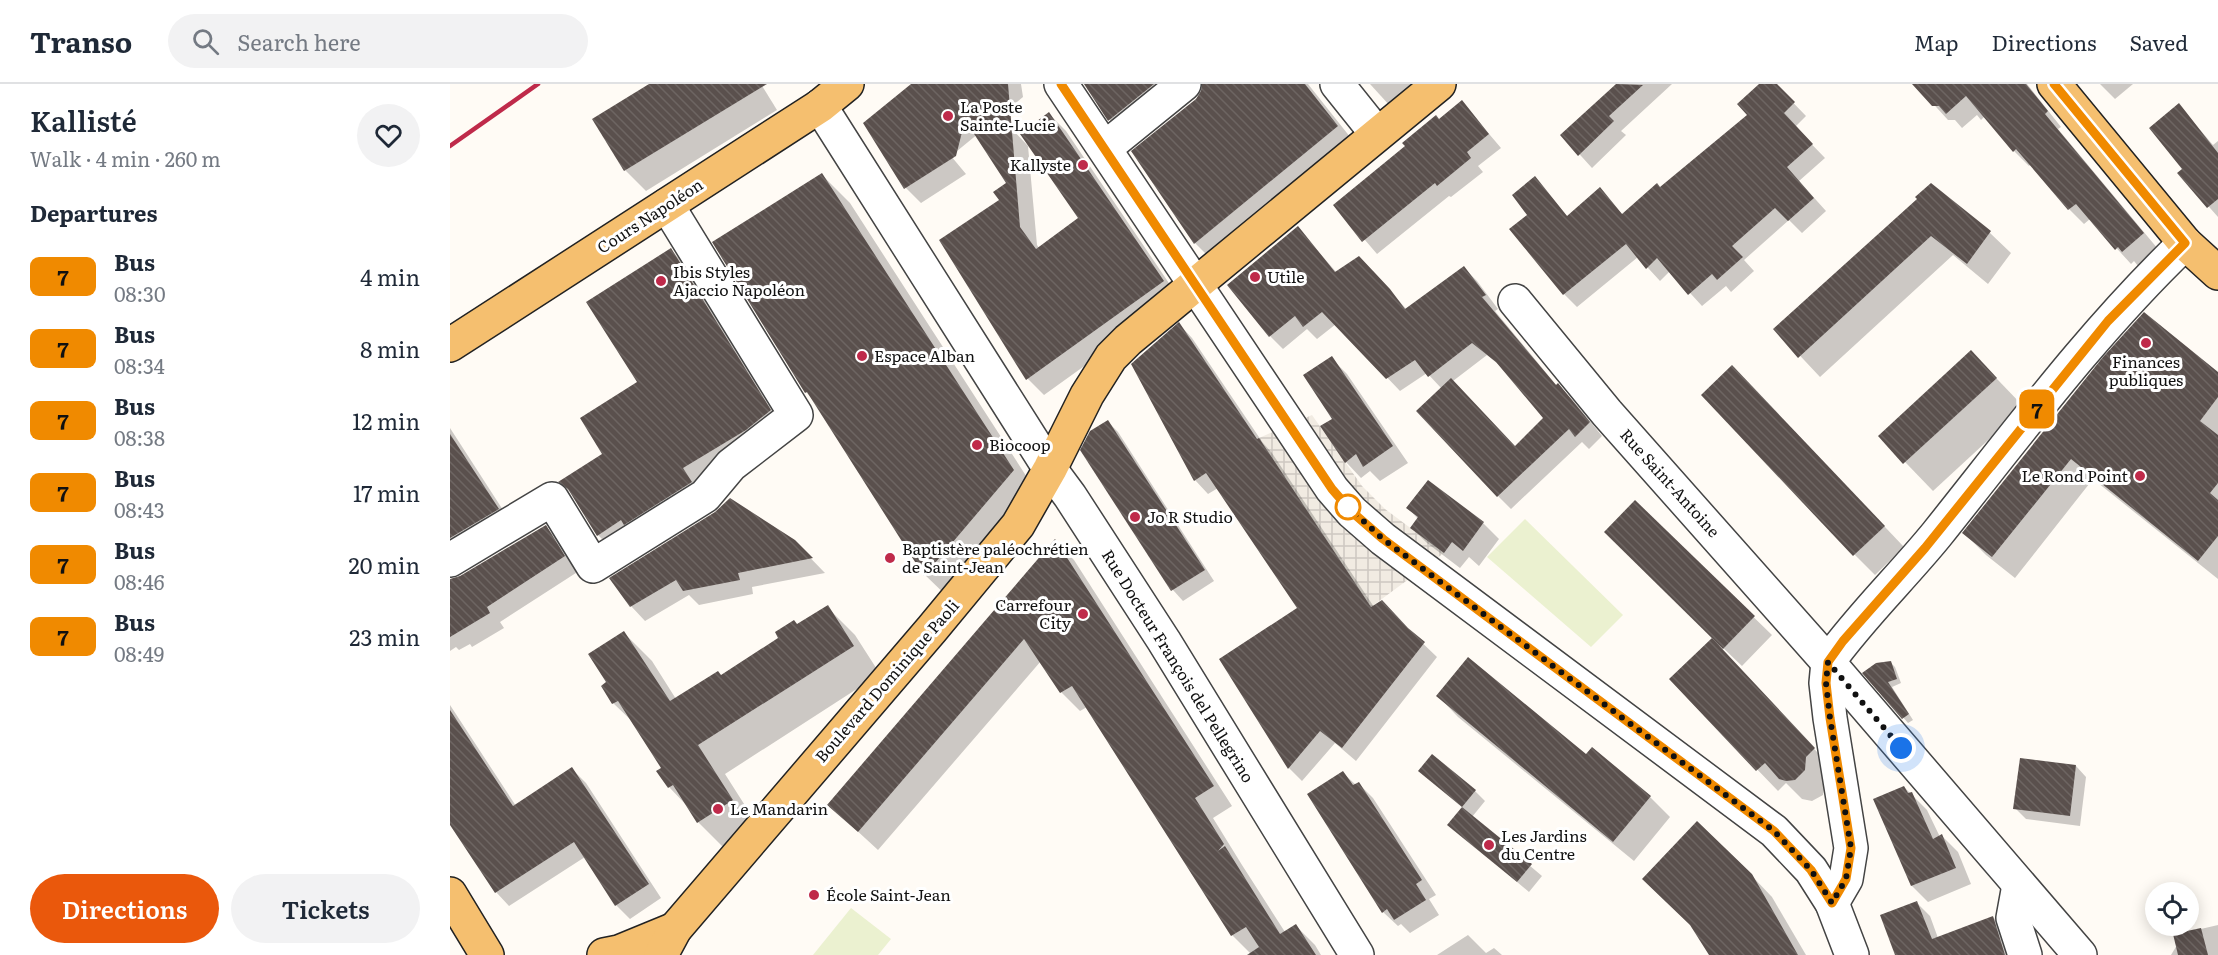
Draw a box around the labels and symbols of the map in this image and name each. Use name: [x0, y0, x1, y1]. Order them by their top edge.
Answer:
place label: La Poste Sainte-Lucie: [960, 94, 1055, 136]
marker: La Poste Sainte-Lucie: [941, 109, 955, 123]
place label: Kallyste: [1010, 152, 1071, 176]
marker: Kallyste: [1076, 158, 1090, 172]
street label: Cours Napoléon: [592, 172, 707, 258]
place label: Ibis Styles Ajaccio Napoléon: [673, 259, 806, 301]
place label: Utile: [1267, 264, 1305, 288]
marker: Utile: [1248, 270, 1262, 284]
marker: Ibis Styles Ajaccio Napoléon: [654, 274, 668, 288]
marker: Finances publiques: [2139, 336, 2153, 350]
place label: Espace Alban: [874, 343, 976, 367]
marker: Espace Alban: [855, 349, 869, 363]
place label: Finances publiques: [2109, 349, 2183, 391]
line badge: 7: [2018, 390, 2056, 428]
street label: Rue Saint-Antoine: [1615, 423, 1726, 542]
place label: Biocoop: [989, 432, 1051, 456]
marker: Biocoop: [970, 438, 984, 452]
place label: Le Rond Point: [2022, 463, 2129, 487]
marker: Le Rond Point: [2133, 469, 2147, 483]
unlabelled marker: [1335, 494, 1361, 520]
place label: Jo R Studio: [1147, 504, 1233, 528]
marker: Jo R Studio: [1128, 510, 1142, 524]
place label: Baptistère paléochrétien de Saint-Jean: [902, 536, 1089, 578]
street label: Rue Docteur François del Pellegrino: [1097, 544, 1261, 787]
marker: Baptistère paléochrétien de Saint-Jean: [883, 551, 897, 565]
place label: Carrefour City: [995, 592, 1072, 634]
street label: Boulevard Dominique Paoli: [809, 594, 964, 767]
marker: Carrefour City: [1076, 607, 1090, 621]
your location: [1886, 733, 1916, 763]
place label: Le Mandarin: [730, 796, 829, 820]
marker: Le Mandarin: [711, 802, 725, 816]
place label: Les Jardins du Centre: [1501, 823, 1587, 865]
marker: Les Jardins du Centre: [1482, 838, 1496, 852]
place label: École Saint-Jean: [826, 882, 951, 906]
marker: École Saint-Jean: [807, 888, 821, 902]

